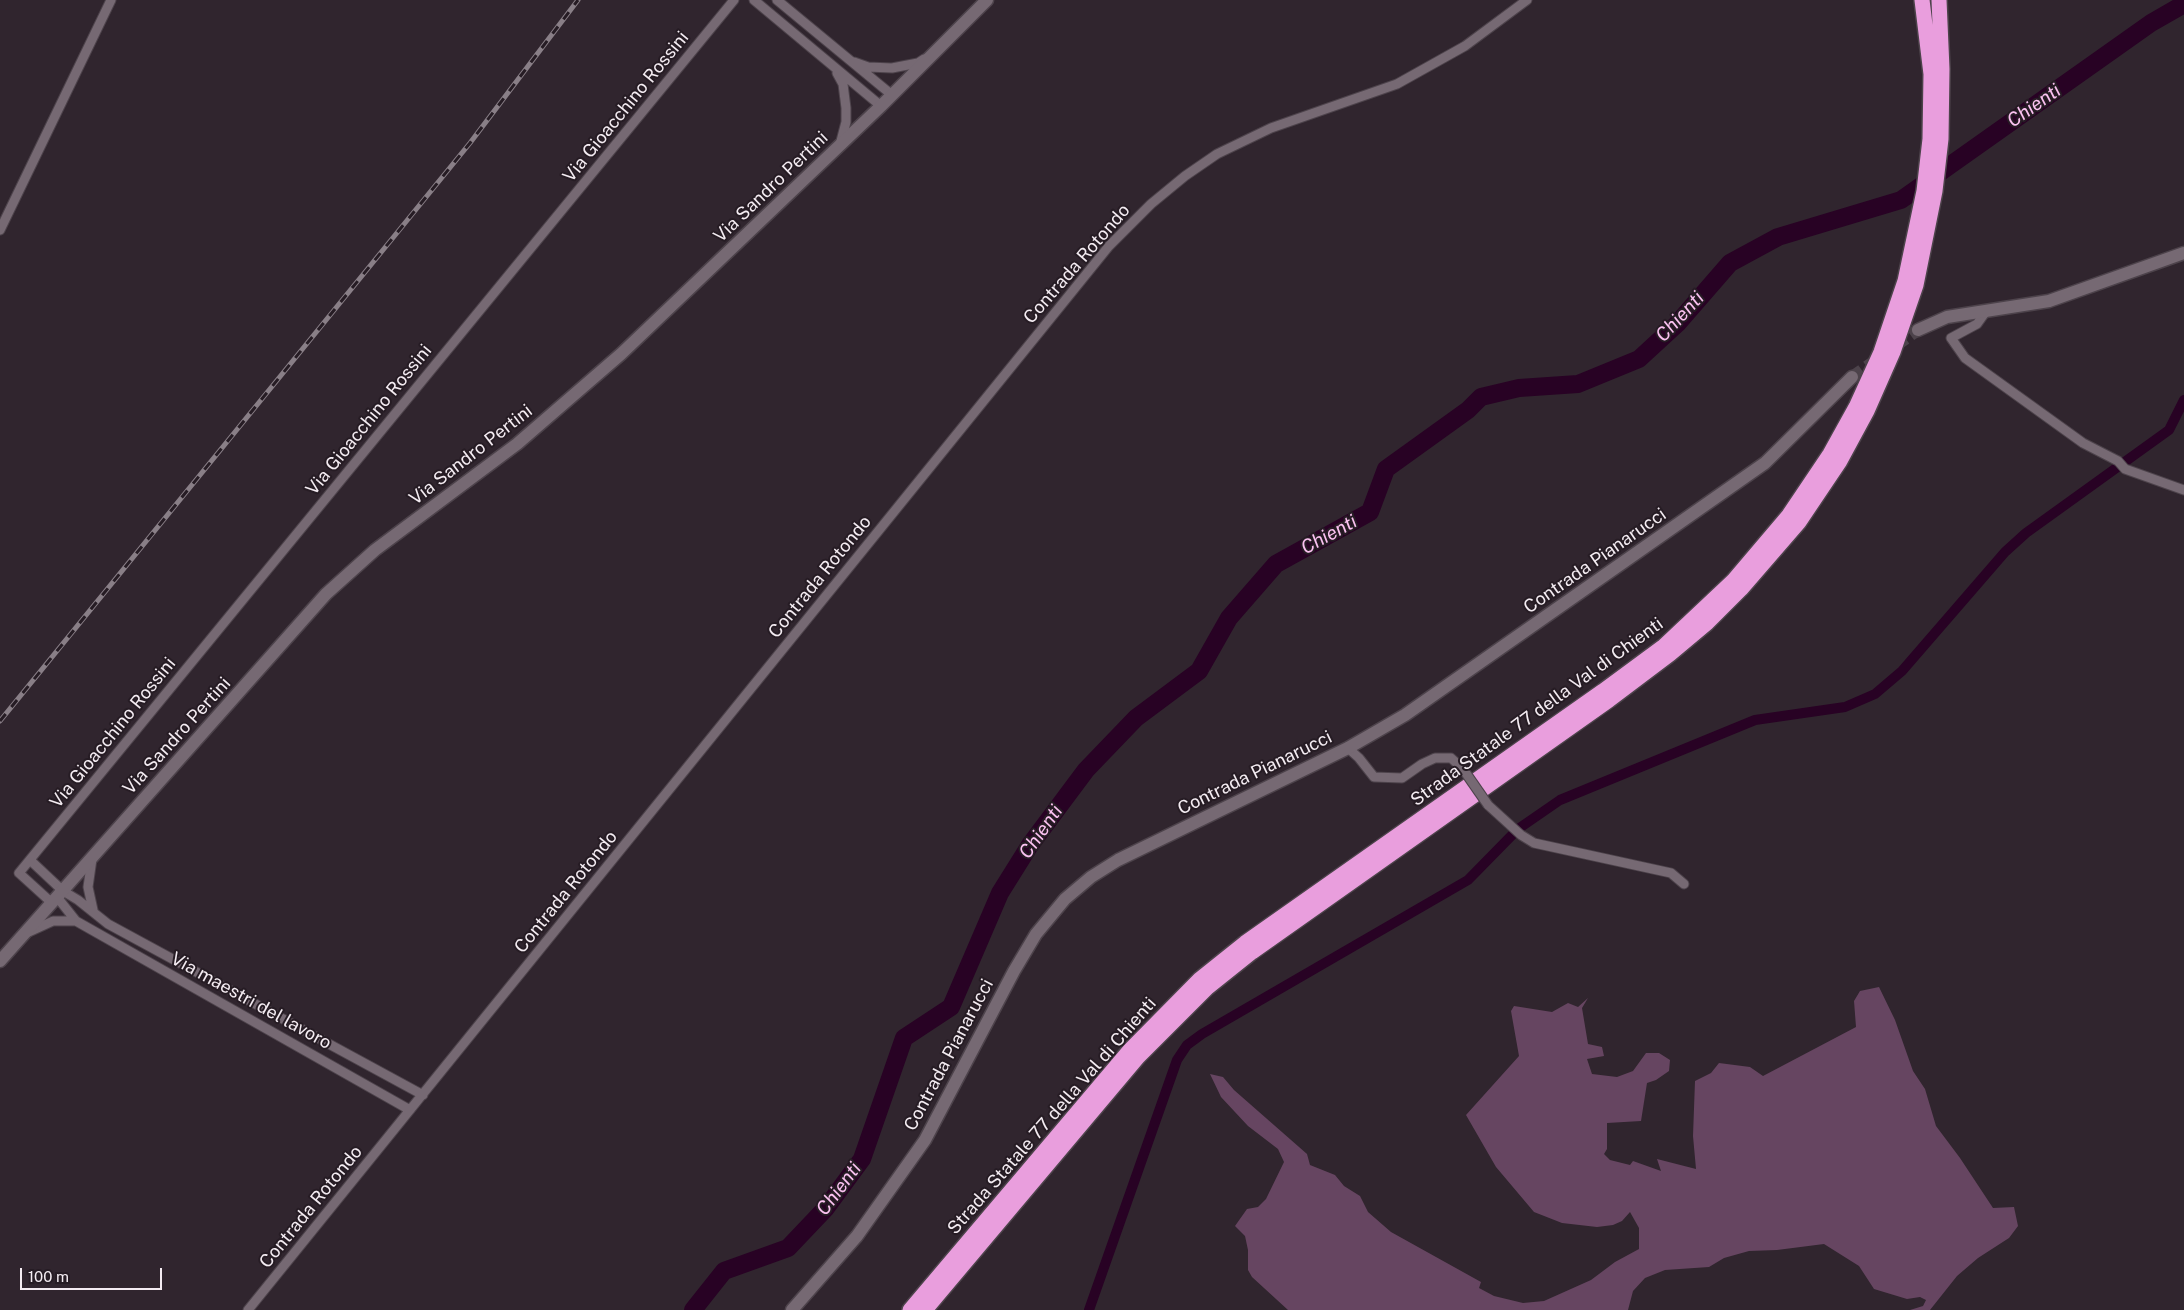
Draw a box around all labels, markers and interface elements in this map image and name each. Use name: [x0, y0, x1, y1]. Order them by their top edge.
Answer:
street label: Via Gioacchino Rossini: [559, 27, 693, 187]
water label: Chienti: [2003, 79, 2065, 133]
street label: Via Sandro Pertini: [709, 127, 833, 247]
street label: Contrada Rotondo: [1019, 200, 1135, 328]
water label: Chienti: [1651, 287, 1709, 347]
street label: Via Gioacchino Rossini: [302, 340, 436, 500]
street label: Via Sandro Pertini: [405, 400, 537, 510]
street label: Contrada Pianarucci: [1520, 504, 1670, 618]
water label: Chienti: [1297, 510, 1361, 560]
street label: Contrada Rotondo: [764, 511, 876, 643]
street label: Strada Statale 77 della Val di Chienti: [1407, 613, 1667, 811]
street label: Via Gioacchino Rossini: [46, 653, 180, 813]
street label: Via Sandro Pertini: [119, 673, 235, 799]
street label: Contrada Pianarucci: [1174, 726, 1336, 820]
water label: Chienti: [1014, 801, 1068, 863]
street label: Contrada Rotondo: [510, 826, 622, 958]
street label: Via maestri del lavoro: [167, 948, 335, 1054]
street label: Contrada Pianarucci: [900, 975, 998, 1135]
street label: Strada Statale 77 della Val di Chienti: [943, 993, 1161, 1239]
street label: Contrada Rotondo: [255, 1141, 367, 1273]
water label: Chienti: [812, 1158, 866, 1220]
scale bar: [22, 1258, 165, 1290]
text: 100 m: [28, 1268, 69, 1285]

